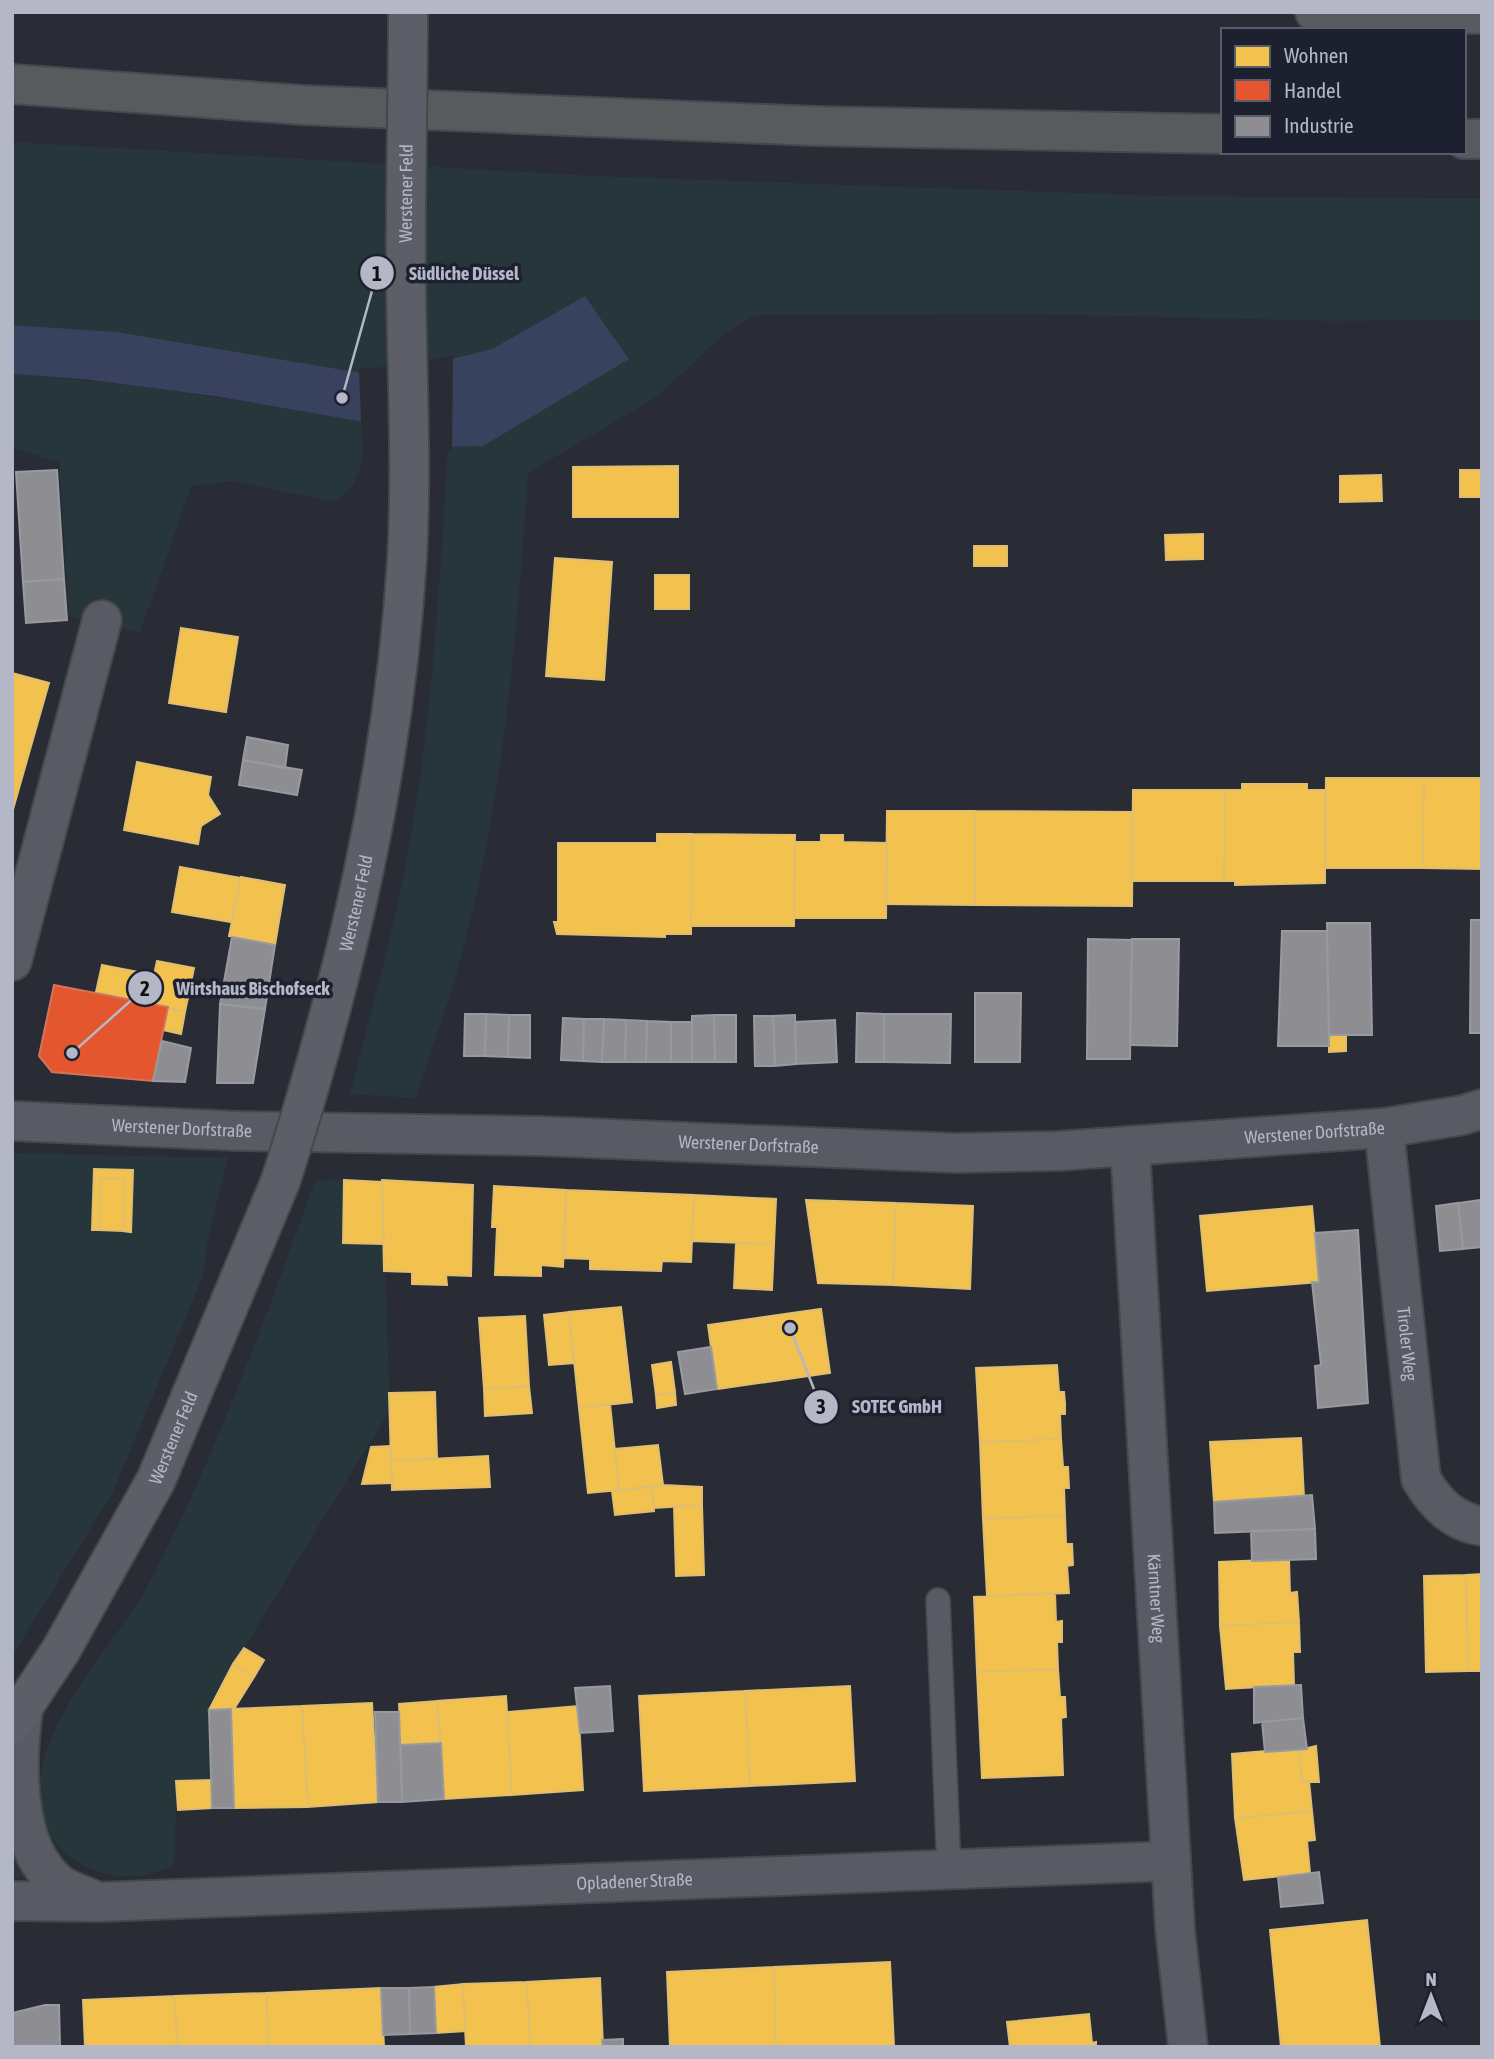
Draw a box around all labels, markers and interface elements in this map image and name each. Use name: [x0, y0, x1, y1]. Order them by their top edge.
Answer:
legend: [1221, 28, 1466, 154]
text: Wohnen: [1284, 43, 1349, 67]
text: Handel: [1284, 78, 1342, 102]
text: Industrie: [1284, 113, 1354, 137]
street label: Werstener Feld: [395, 144, 417, 243]
callout: Südliche Düssel: [360, 253, 533, 293]
text: 1: [372, 261, 382, 285]
text: Südliche Düssel: [409, 262, 520, 284]
street label: Werstener Feld: [335, 853, 377, 954]
callout: Wirtshaus Bischofseck: [127, 968, 344, 1008]
text: 2: [140, 976, 150, 1000]
text: Wirtshaus Bischofseck: [175, 977, 330, 999]
street label: Werstener Dorfstraße: [111, 1114, 252, 1141]
street label: Werstener Dorfstraße: [1244, 1117, 1386, 1148]
street label: Werstener Dorfstraße: [678, 1131, 819, 1157]
street label: Tiroler Weg: [1393, 1306, 1422, 1382]
callout: SOTEC GmbH: [803, 1387, 956, 1427]
street label: Werstener Feld: [144, 1388, 202, 1487]
text: 3: [816, 1394, 826, 1418]
text: SOTEC GmbH: [852, 1395, 942, 1417]
street label: Kärntner Weg: [1143, 1553, 1170, 1644]
street label: Opladener Straße: [576, 1868, 693, 1894]
north arrow: [1396, 1961, 1466, 2031]
text: N: [1425, 1968, 1437, 1990]

